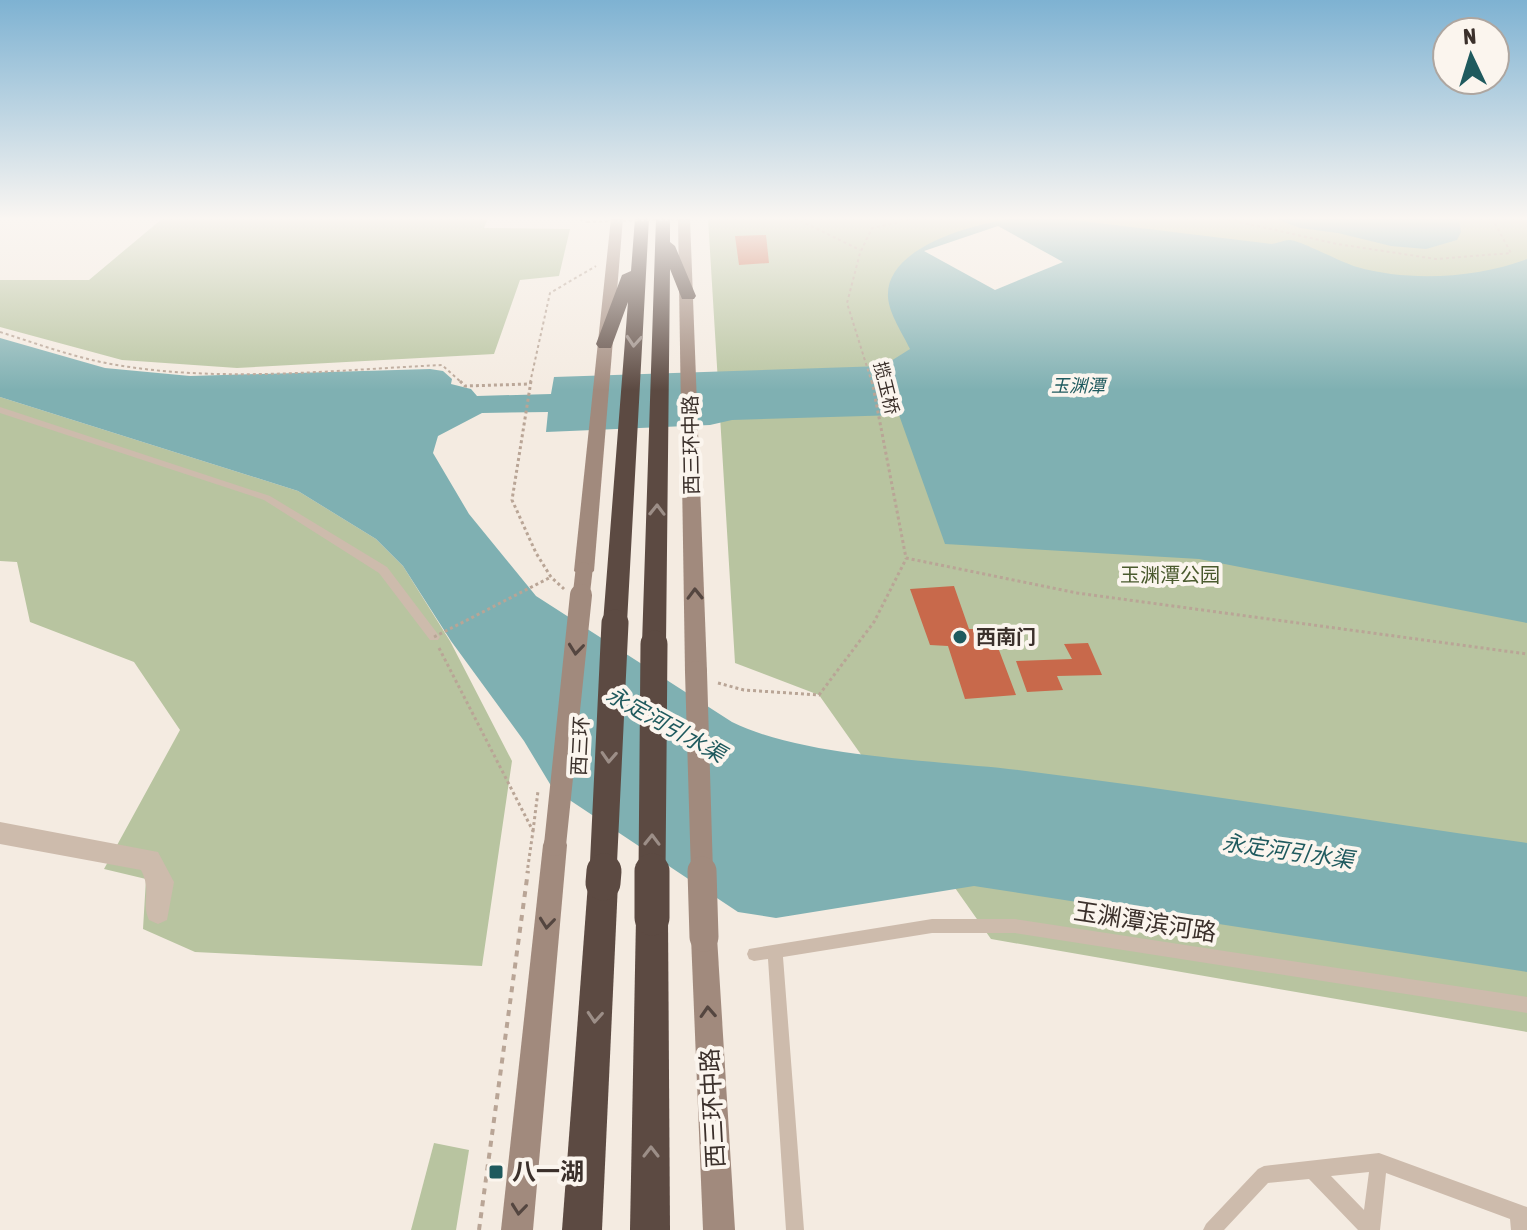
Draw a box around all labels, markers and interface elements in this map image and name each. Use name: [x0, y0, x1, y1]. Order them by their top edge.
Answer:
north arrow: [1431, 16, 1511, 96]
text: N: [1462, 23, 1477, 49]
one-way arrow: [626, 335, 643, 348]
street label: 揽玉桥: [870, 359, 903, 417]
water label: 玉渊潭: [1051, 375, 1108, 396]
street label: 西三环中路: [678, 395, 703, 495]
one-way arrow: [648, 503, 666, 516]
park label: 玉渊潭公园: [1120, 563, 1220, 586]
one-way arrow: [686, 587, 703, 600]
place label: 西南门: [976, 625, 1036, 648]
marker: 西南门: [951, 628, 969, 646]
one-way arrow: [567, 643, 584, 656]
water label: 永定河引水渠: [602, 681, 733, 769]
street label: 西三环: [566, 715, 593, 777]
one-way arrow: [601, 751, 618, 764]
water label: 永定河引水渠: [1221, 829, 1358, 873]
one-way arrow: [644, 833, 661, 846]
street label: 玉渊潭滨河路: [1072, 897, 1218, 946]
one-way arrow: [539, 917, 556, 930]
one-way arrow: [699, 1005, 716, 1018]
one-way arrow: [587, 1011, 604, 1024]
street label: 西三环中路: [696, 1047, 729, 1169]
one-way arrow: [642, 1145, 660, 1158]
place label: 八一湖: [512, 1158, 584, 1185]
marker: 八一湖: [487, 1163, 505, 1181]
one-way arrow: [510, 1203, 527, 1216]

